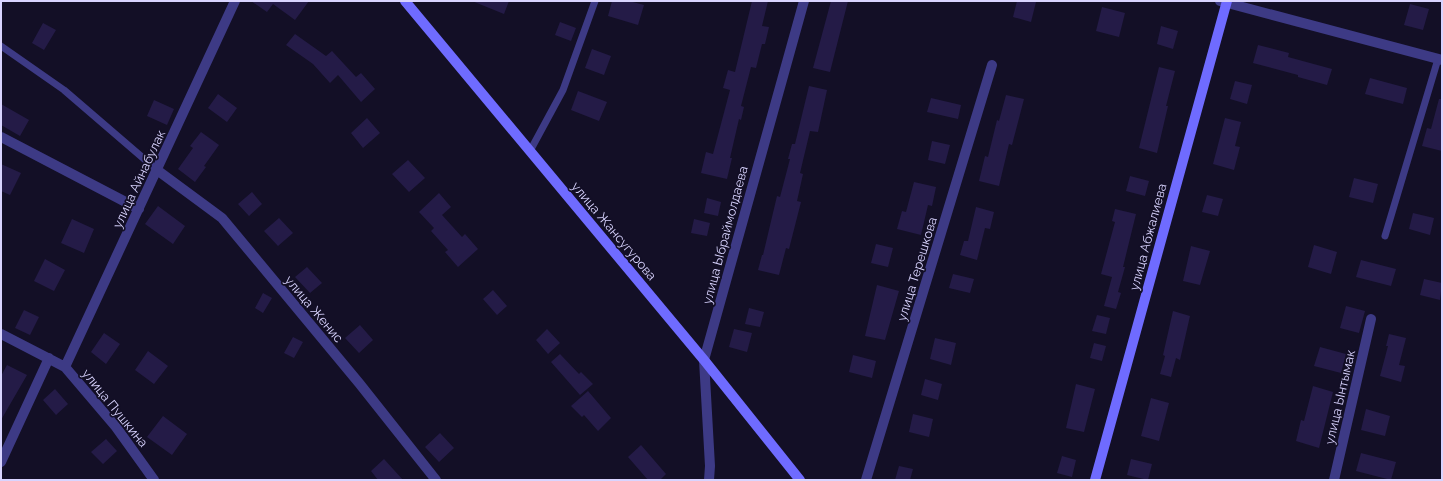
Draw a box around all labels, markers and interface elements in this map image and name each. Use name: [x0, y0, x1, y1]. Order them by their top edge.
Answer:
street label: улица Айнабулак: [110, 127, 168, 231]
street label: улица Ыбраймолдаева: [699, 164, 751, 306]
street label: улица Жансугурова: [568, 179, 660, 283]
street label: улица Абжалиева: [1127, 182, 1169, 292]
street label: улица Терешкова: [894, 215, 940, 323]
street label: улица Женис: [282, 273, 346, 345]
street label: улица Ынтымак: [1322, 348, 1358, 446]
street label: улица Пушкина: [79, 366, 151, 450]

